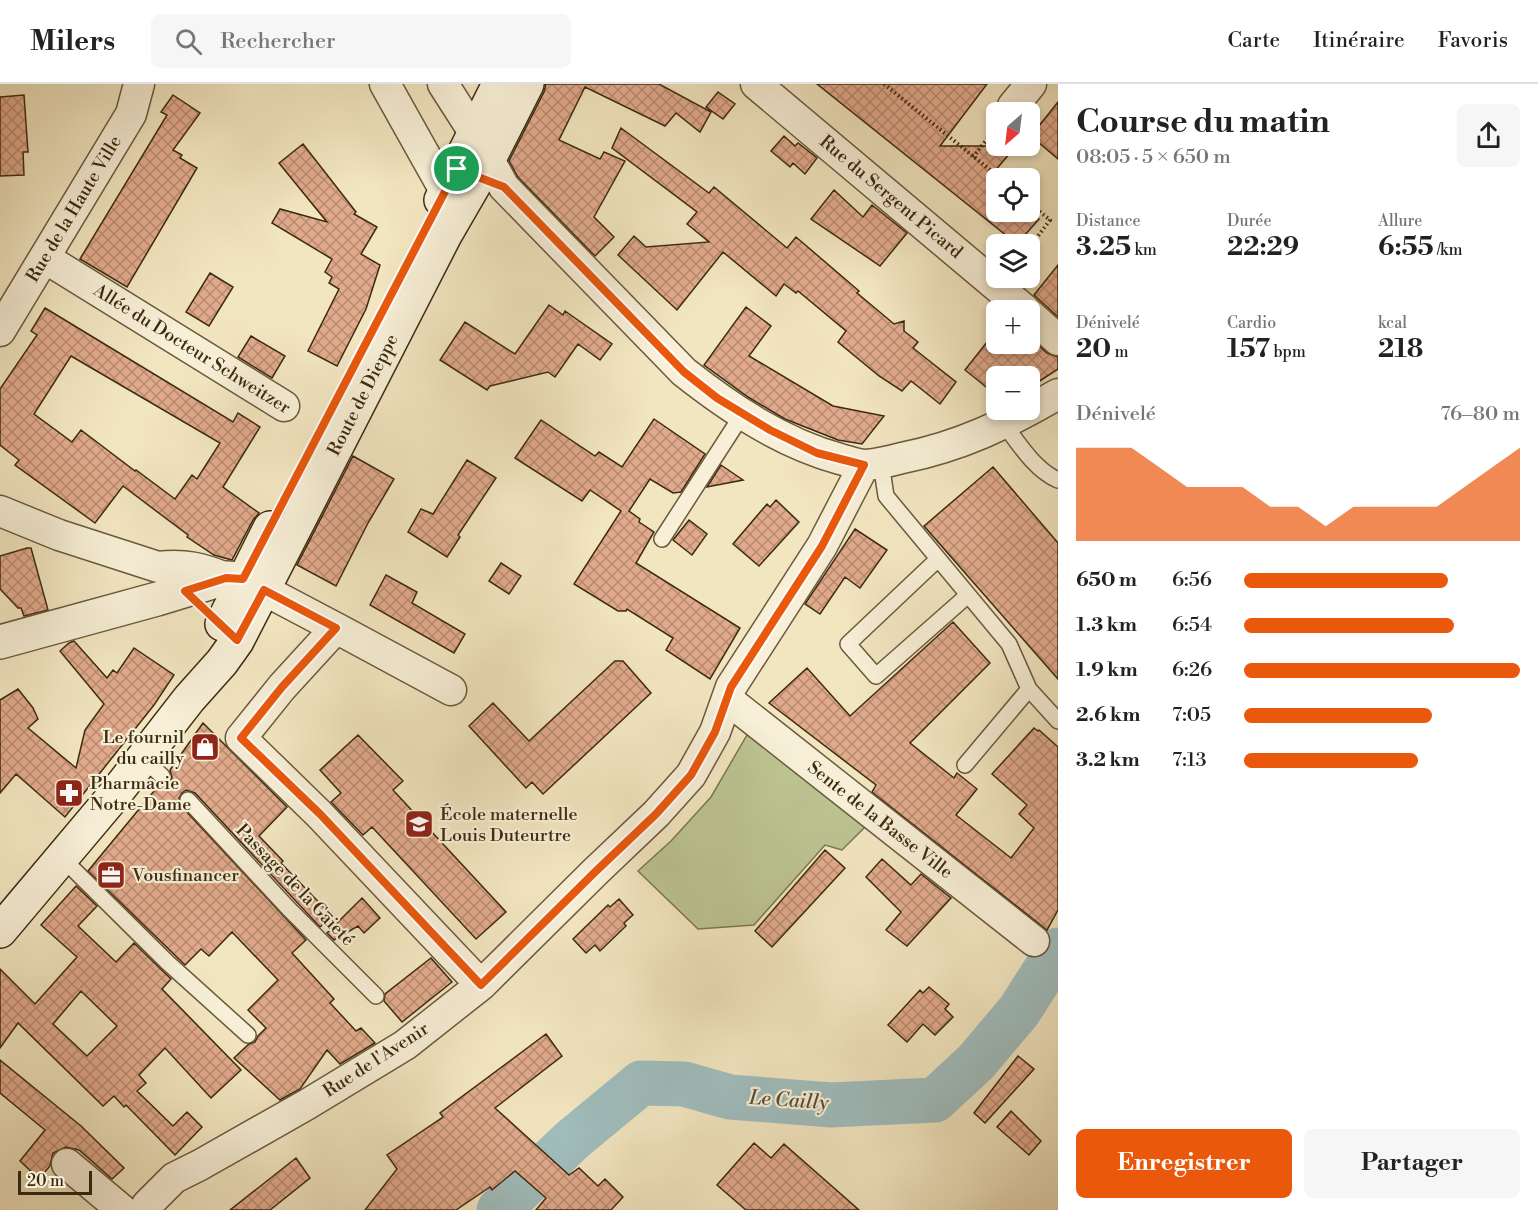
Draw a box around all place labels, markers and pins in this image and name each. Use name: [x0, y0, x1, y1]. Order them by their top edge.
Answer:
pin: [431, 143, 482, 194]
place label: Le fournil du cailly: [103, 726, 185, 770]
shop icon: Le fournil du cailly: [189, 731, 221, 763]
place label: Pharmacie Notre-Dame: [90, 772, 191, 816]
pharmacy icon: Pharmacie Notre-Dame: [53, 777, 85, 809]
place label: École maternelle Louis Duteurtre: [440, 803, 578, 847]
school or university icon: École maternelle Louis Duteurtre: [403, 808, 435, 840]
office icon: Vousfinancer: [95, 859, 127, 891]
place label: Vousfinancer: [131, 864, 239, 887]

